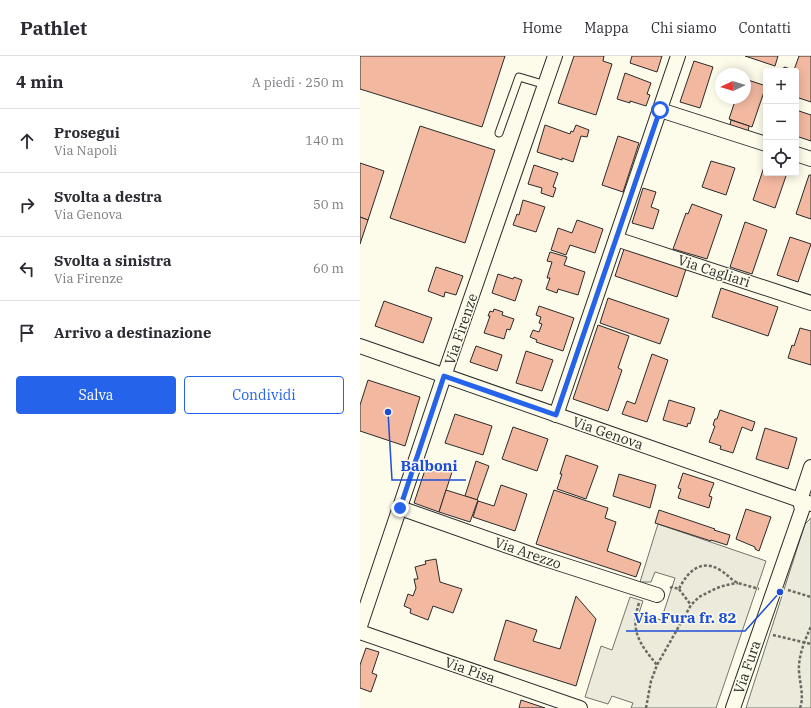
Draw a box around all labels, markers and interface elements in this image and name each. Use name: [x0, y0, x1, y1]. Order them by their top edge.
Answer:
text: Pathlet: [20, 16, 87, 40]
text: Home: [522, 19, 562, 37]
text: Mappa: [584, 19, 629, 37]
text: Chi siamo: [651, 19, 717, 37]
text: Contatti: [739, 19, 791, 37]
north arrow: [715, 68, 751, 104]
map controls: [763, 68, 799, 176]
button: +: [763, 68, 799, 104]
text: 4 min: [16, 71, 64, 93]
text: A piedi · 250 m: [252, 74, 344, 91]
route start: [651, 101, 669, 119]
button: −: [763, 104, 799, 140]
text: Prosegui: [54, 123, 120, 142]
icon: ahead: [16, 130, 38, 152]
text: 140 m: [305, 132, 344, 149]
button: locate: [763, 140, 799, 176]
text: Via Napoli: [54, 142, 117, 159]
text: Svolta a destra: [54, 187, 162, 206]
icon: right: [16, 194, 38, 216]
text: 50 m: [313, 196, 344, 213]
text: Via Genova: [54, 206, 122, 223]
text: Svolta a sinistra: [54, 251, 172, 270]
street label: Via Cagliari: [675, 251, 753, 291]
icon: left: [16, 258, 38, 280]
text: 60 m: [313, 260, 344, 277]
text: Via Firenze: [54, 270, 123, 287]
street label: Via Firenze: [440, 291, 482, 367]
icon: arrive: [16, 322, 38, 344]
text: Arrivo a destinazione: [54, 323, 211, 342]
button: Salva: [16, 376, 176, 414]
button: Condividi: [184, 376, 344, 414]
street label: Via Genova: [570, 413, 646, 454]
callout: Balboni: [392, 453, 466, 480]
text: Balboni: [400, 456, 458, 475]
route end: [391, 499, 409, 517]
street label: Via Arezzo: [492, 533, 564, 573]
callout: Via Fura fr. 82: [626, 604, 745, 631]
text: Via Fura fr. 82: [634, 608, 736, 627]
street label: Via Fura: [729, 638, 765, 696]
street label: Via Pisa: [443, 653, 498, 687]

